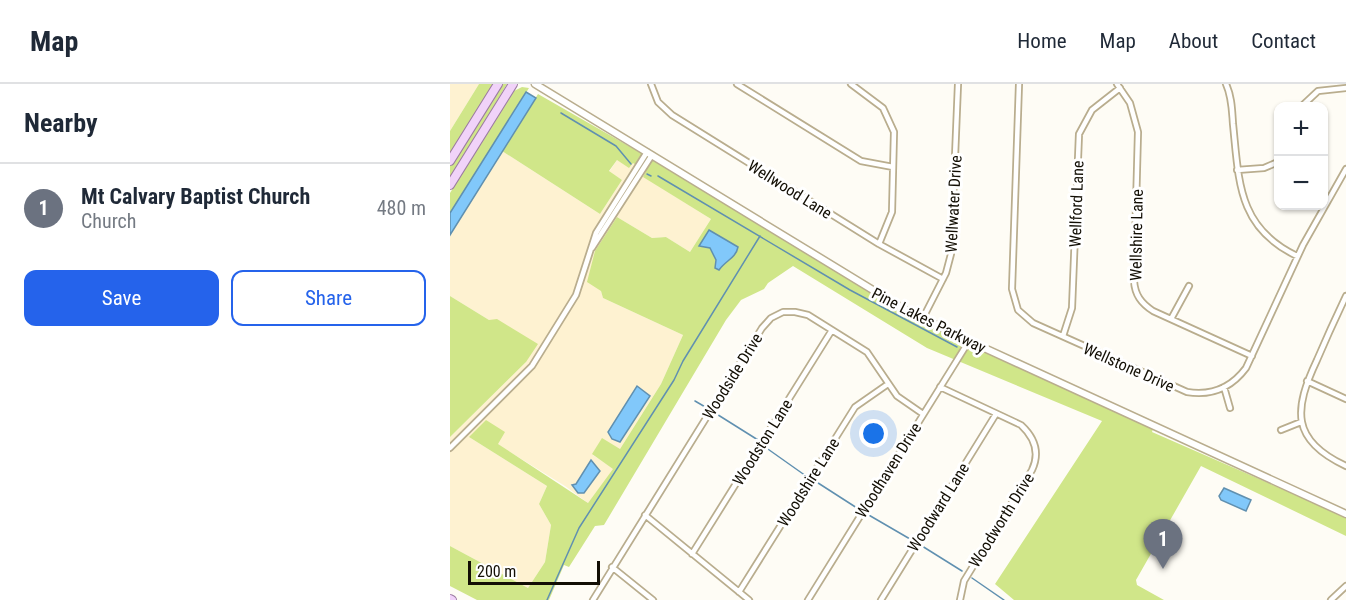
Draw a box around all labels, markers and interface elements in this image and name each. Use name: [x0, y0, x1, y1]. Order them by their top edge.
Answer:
text: Map: [30, 25, 78, 58]
text: Home: [1017, 29, 1067, 53]
text: Map: [1100, 29, 1136, 53]
text: About: [1169, 29, 1218, 53]
text: Contact: [1251, 29, 1316, 53]
map controls: [1274, 102, 1328, 210]
button: +: [1274, 102, 1328, 156]
text: Nearby: [24, 108, 98, 138]
street label: Wellwater Drive: [941, 155, 966, 253]
street label: Wellwood Lane: [744, 156, 835, 223]
button: −: [1274, 156, 1328, 210]
street label: Wellford Lane: [1065, 160, 1088, 248]
text: Mt Calvary Baptist Church: [81, 184, 310, 209]
street label: Wellshire Lane: [1126, 189, 1147, 281]
text: 1: [38, 196, 49, 220]
text: 480 m: [377, 196, 426, 220]
text: Church: [81, 209, 136, 233]
button: Save: [24, 270, 219, 326]
button: Share: [231, 270, 426, 326]
street label: Pine Lakes Parkway: [869, 284, 989, 358]
street label: Woodside Drive: [698, 330, 766, 423]
street label: Wellstone Drive: [1080, 339, 1177, 396]
street label: Woodston Lane: [728, 396, 796, 489]
street label: Woodhaven Drive: [852, 419, 925, 521]
your location: [859, 419, 888, 448]
street label: Woodshire Lane: [774, 434, 843, 530]
street label: Woodward Lane: [904, 459, 973, 555]
street label: Woodworth Drive: [965, 470, 1038, 571]
pin: 1: [1144, 520, 1182, 569]
scale bar: [468, 558, 600, 586]
text: 200 m: [477, 562, 516, 581]

